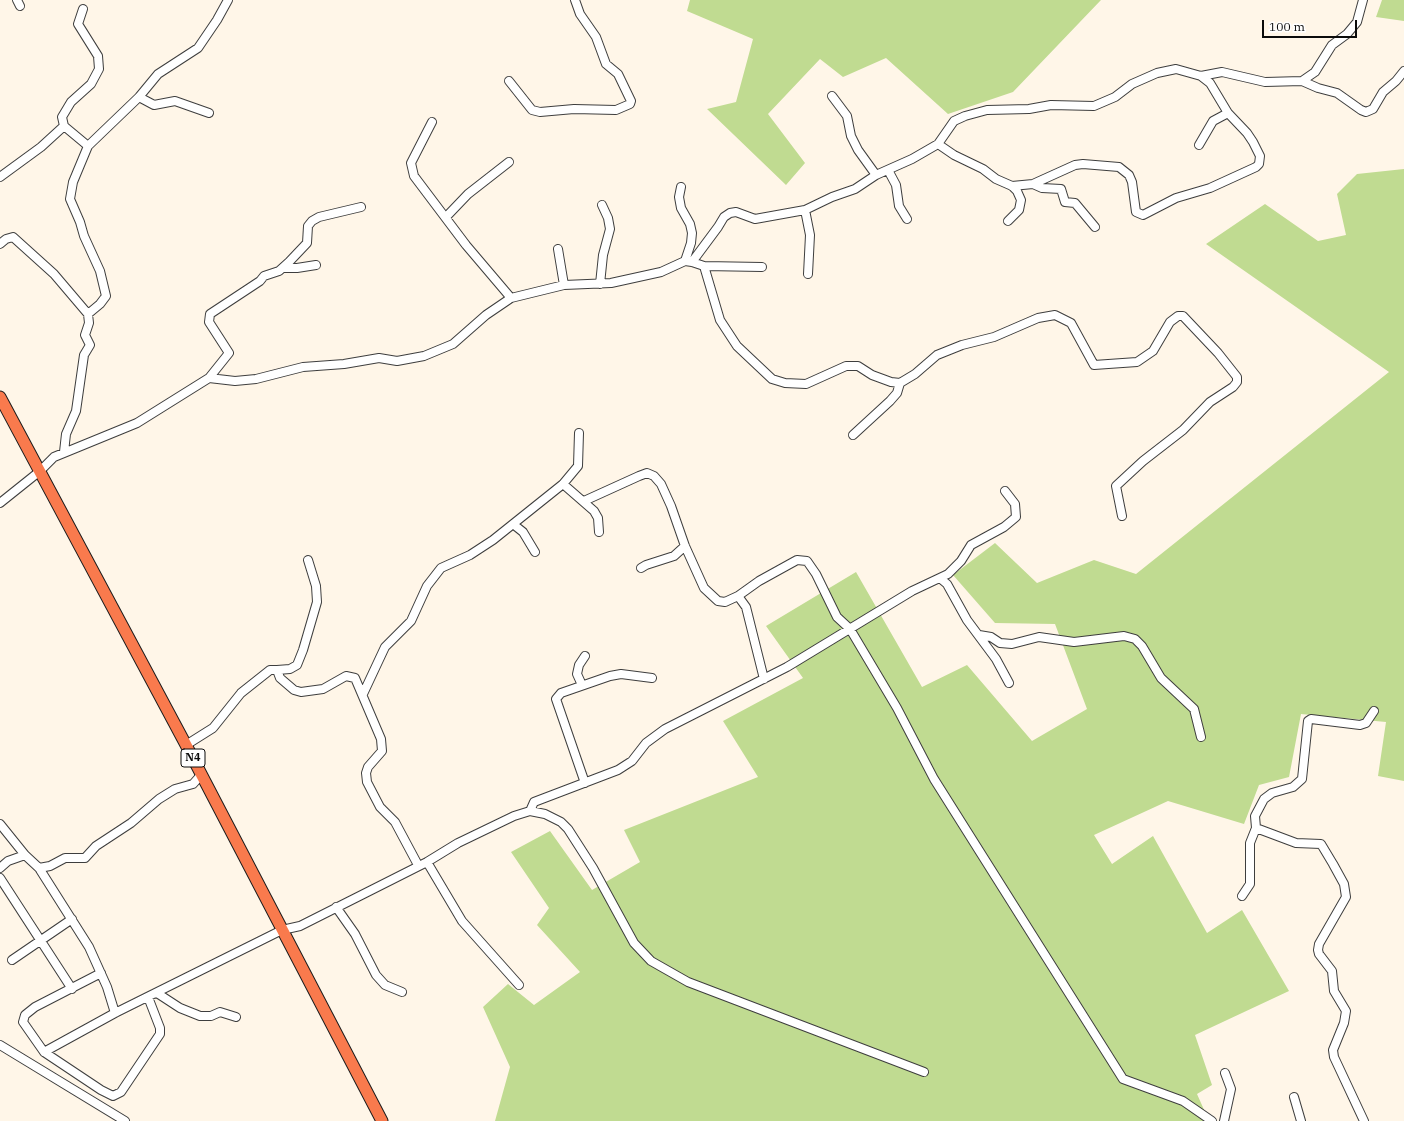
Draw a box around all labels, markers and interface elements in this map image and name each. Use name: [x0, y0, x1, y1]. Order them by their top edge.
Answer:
scale bar: [1264, 12, 1359, 38]
text: 100 m: [1269, 19, 1305, 34]
road number: N4: [181, 749, 205, 767]

